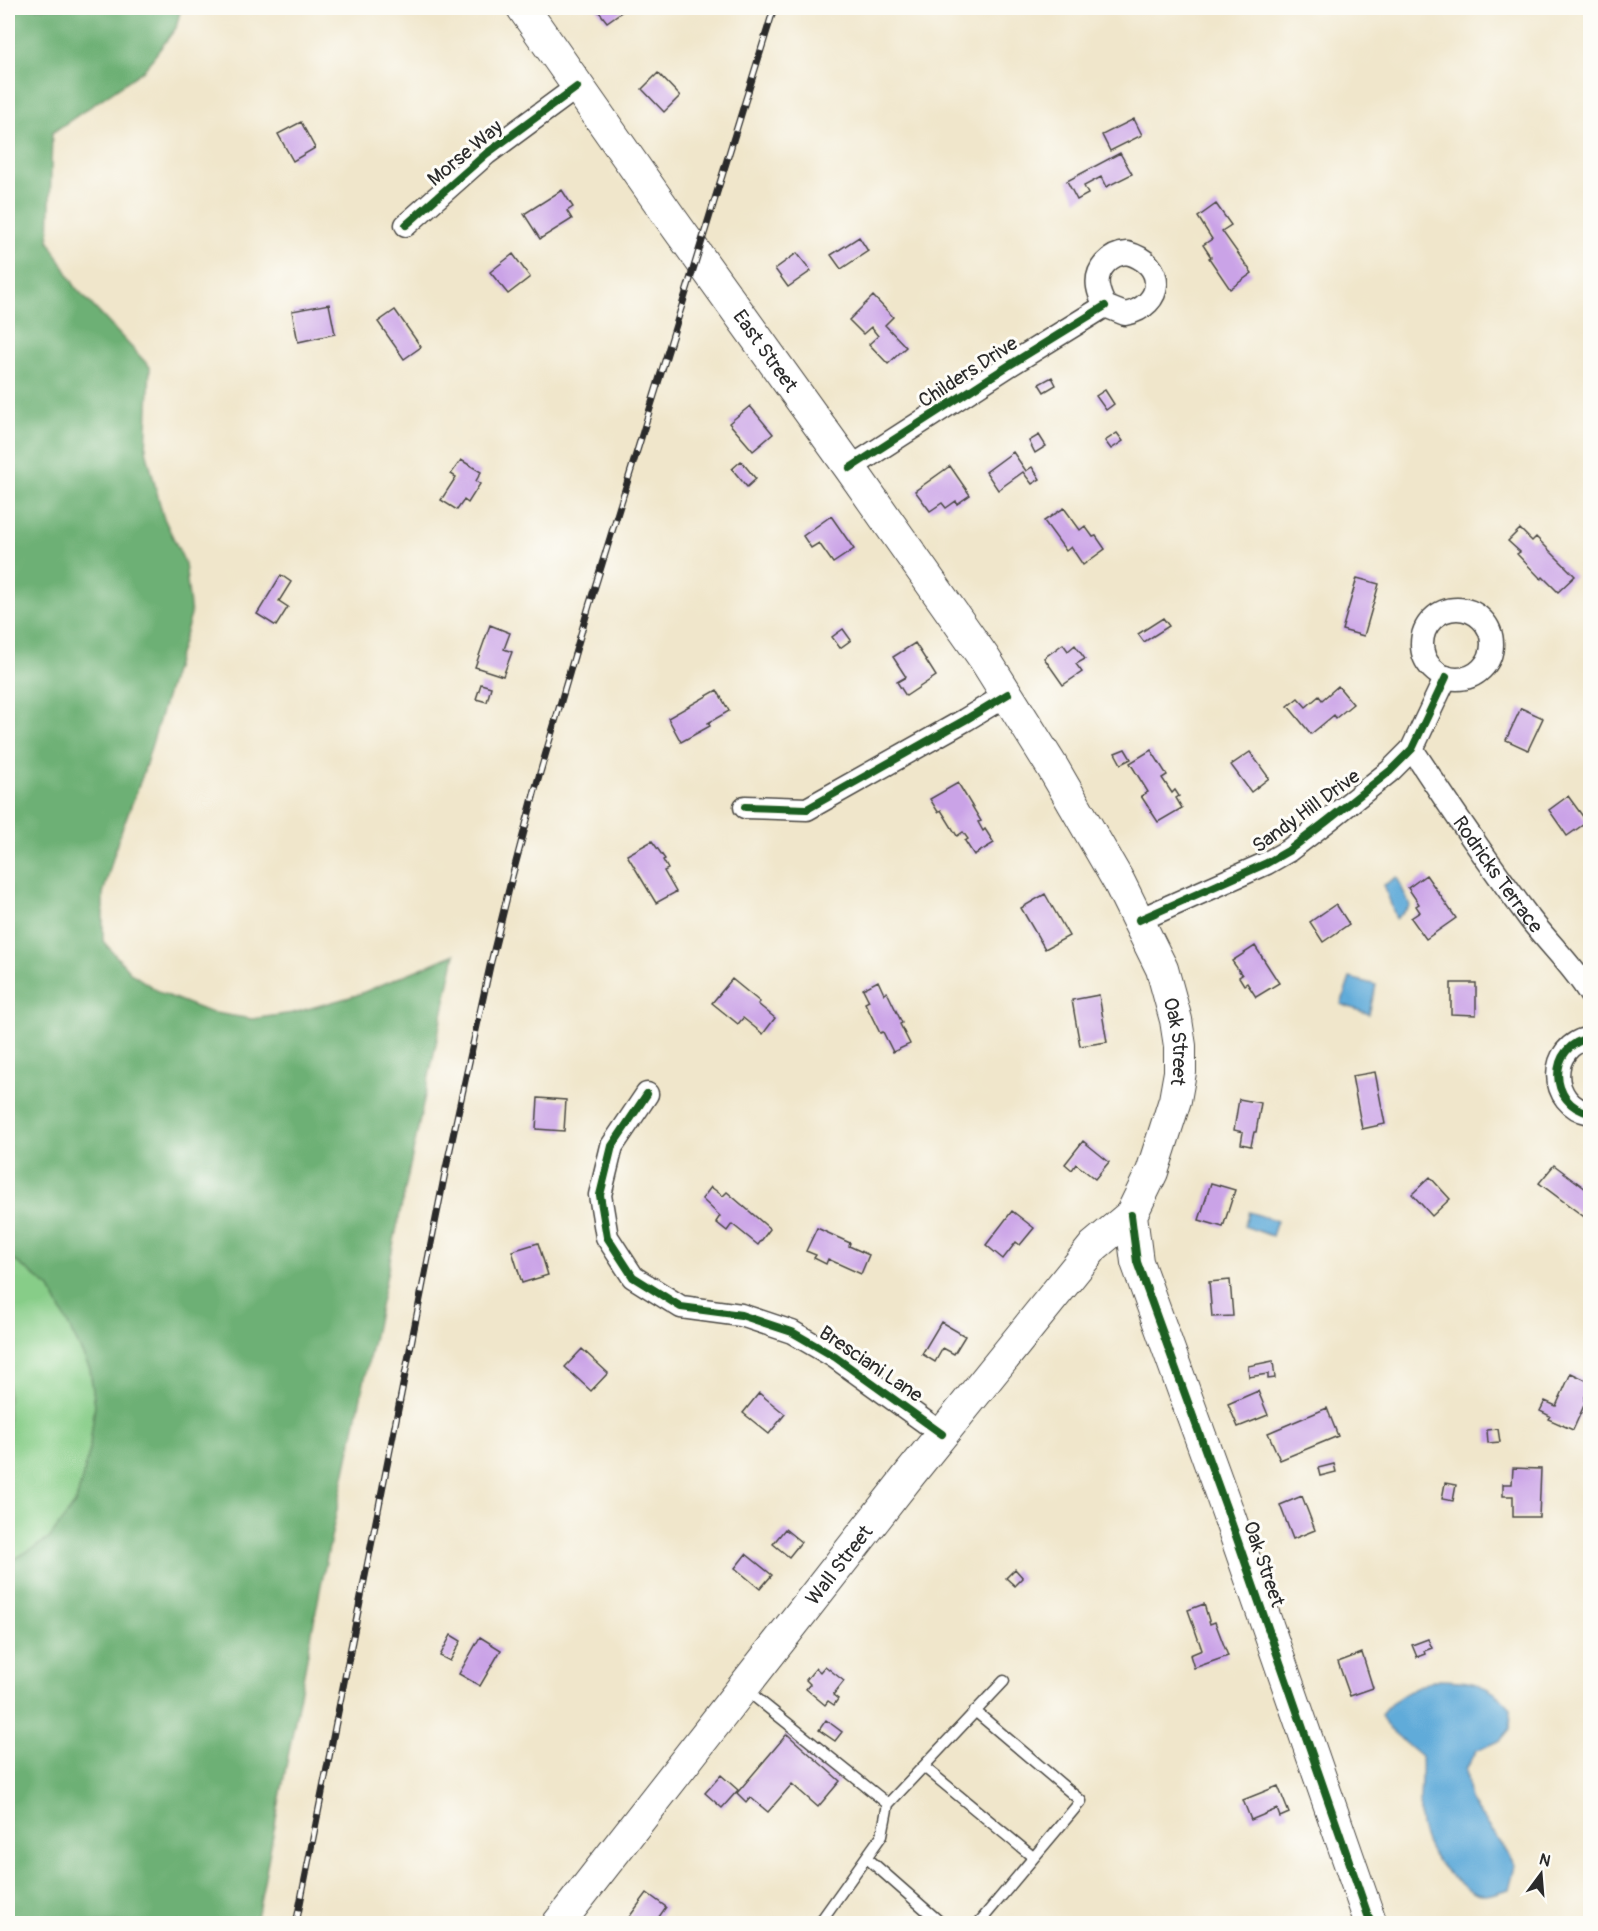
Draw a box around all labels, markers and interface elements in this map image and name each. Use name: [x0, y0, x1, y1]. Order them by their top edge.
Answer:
street label: Morse Way: [422, 114, 508, 192]
street label: East Street: [728, 305, 804, 398]
street label: Childers Drive: [914, 331, 1022, 413]
street label: Sandy Hill Drive: [1247, 763, 1365, 858]
street label: Rodricks Terrace: [1448, 811, 1549, 938]
street label: Oak Street: [1158, 995, 1193, 1089]
street label: Bresciani Lane: [814, 1320, 928, 1408]
street label: Oak Street: [1238, 1518, 1291, 1611]
street label: Wall Street: [800, 1519, 879, 1610]
north arrow: [1511, 1844, 1571, 1904]
text: N: [1537, 1849, 1553, 1872]

